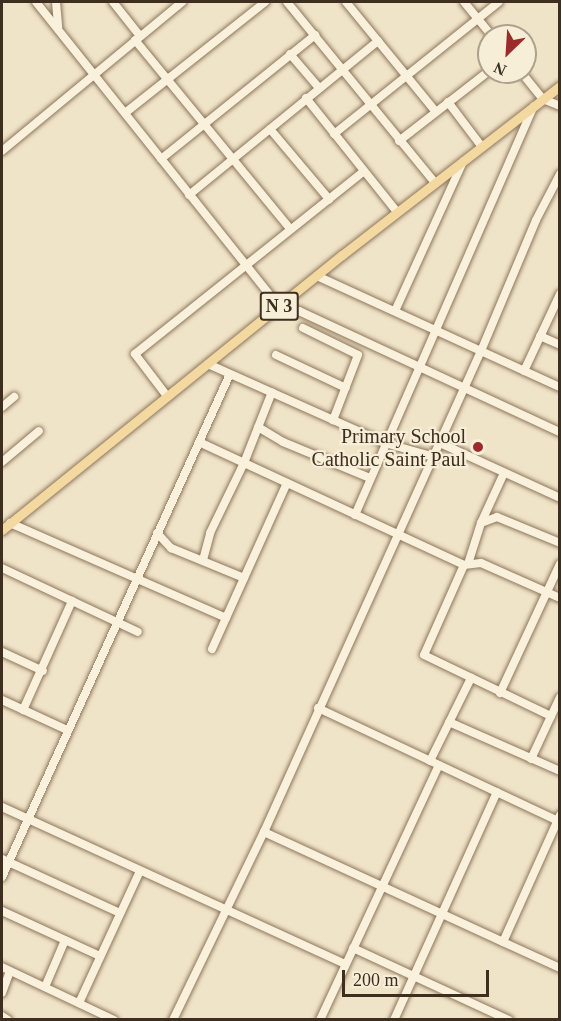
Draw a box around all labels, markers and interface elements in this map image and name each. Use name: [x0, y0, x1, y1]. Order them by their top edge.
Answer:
north arrow: [477, 24, 537, 84]
text: N: [491, 59, 509, 79]
road number: N 3: [260, 291, 298, 321]
place label: Primary School Catholic Saint Paul: [312, 424, 466, 471]
marker: Primary School Catholic Saint Paul: [471, 440, 485, 454]
scale bar: [345, 958, 492, 996]
text: 200 m: [353, 970, 399, 990]

